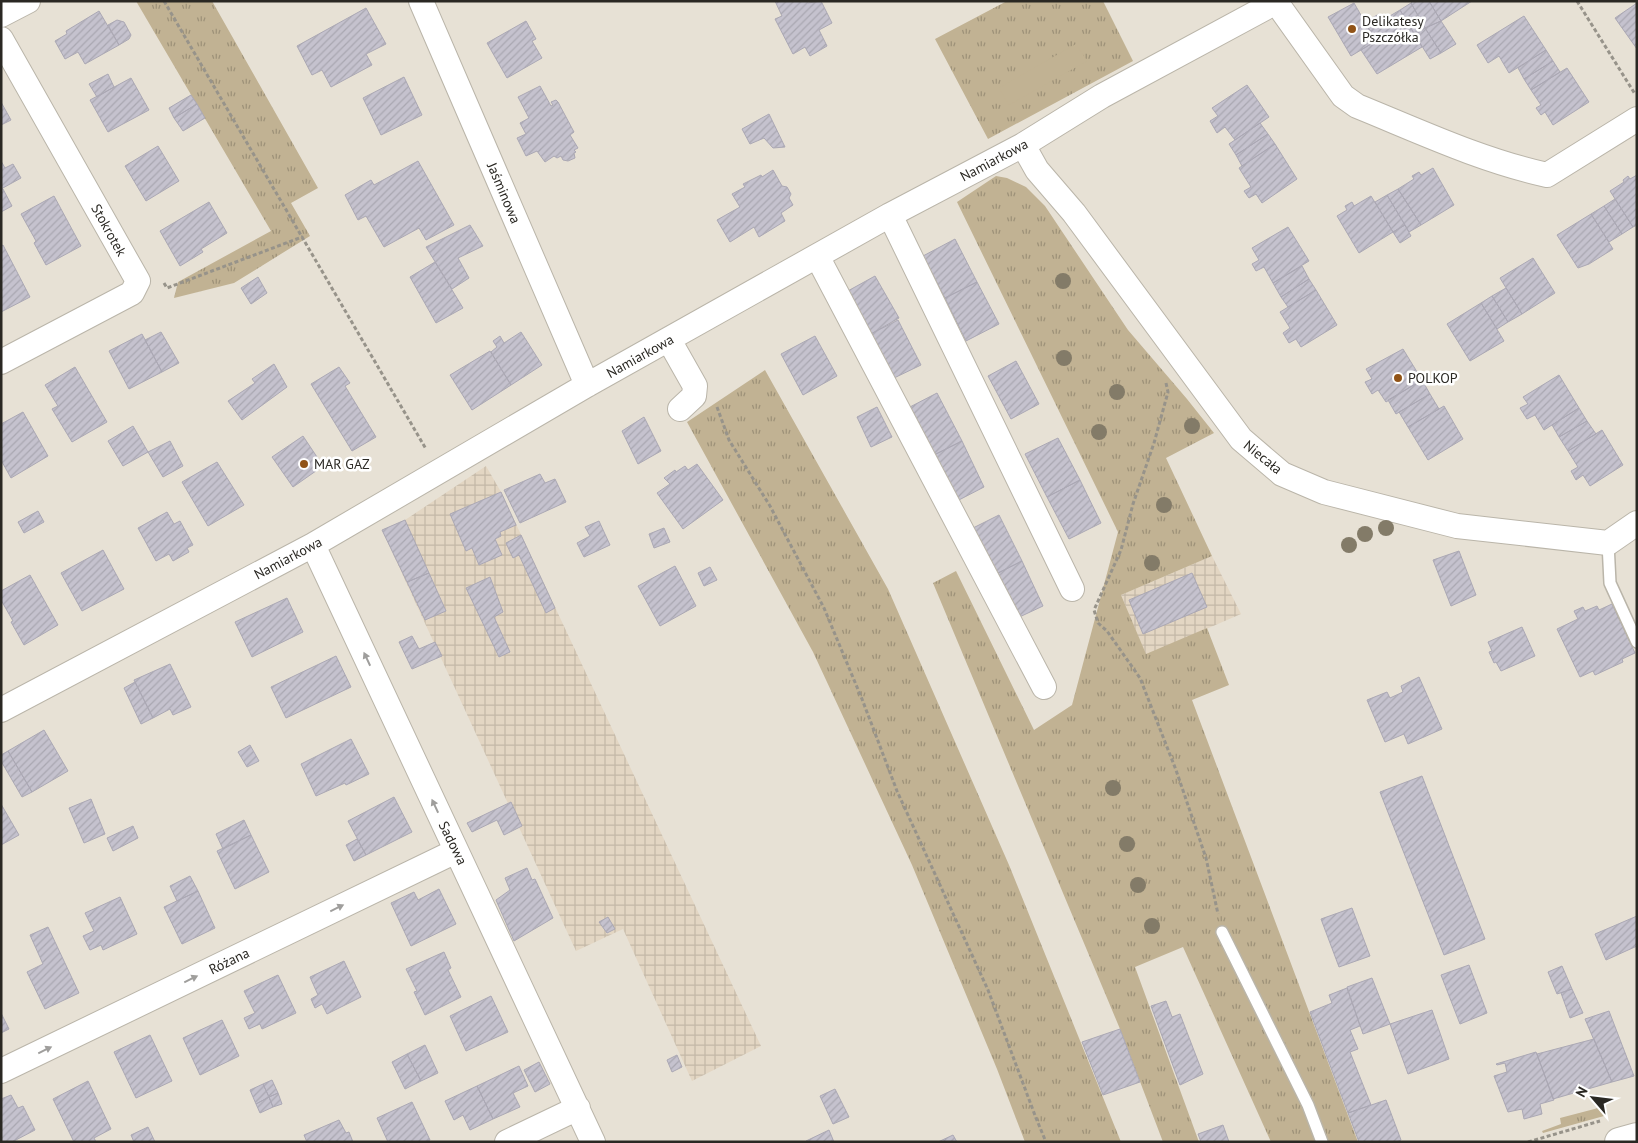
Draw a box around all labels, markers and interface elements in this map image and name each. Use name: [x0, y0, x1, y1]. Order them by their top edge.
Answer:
place label: Delikatesy Pszczółka: [1362, 12, 1424, 46]
marker: Delikatesy Pszczółka: [1346, 23, 1358, 35]
street label: Namiarkowa: [957, 135, 1031, 185]
street label: Jaśminowa: [483, 159, 525, 226]
street label: Stokrotek: [87, 201, 131, 260]
street label: Namiarkowa: [603, 330, 677, 382]
place label: POLKOP: [1408, 369, 1458, 387]
marker: POLKOP: [1392, 372, 1404, 384]
street label: Niecała: [1240, 436, 1286, 478]
place label: MAR GAZ: [314, 455, 370, 473]
marker: MAR GAZ: [298, 458, 310, 470]
street label: Namiarkowa: [251, 533, 325, 583]
one-way arrow: [362, 652, 370, 666]
one-way arrow: [431, 799, 440, 814]
street label: Sadowa: [435, 818, 471, 868]
one-way arrow: [330, 904, 345, 912]
street label: Różana: [206, 944, 252, 978]
one-way arrow: [184, 975, 198, 983]
one-way arrow: [38, 1046, 52, 1054]
north arrow: [1568, 1073, 1618, 1123]
text: N: [1571, 1084, 1592, 1100]

